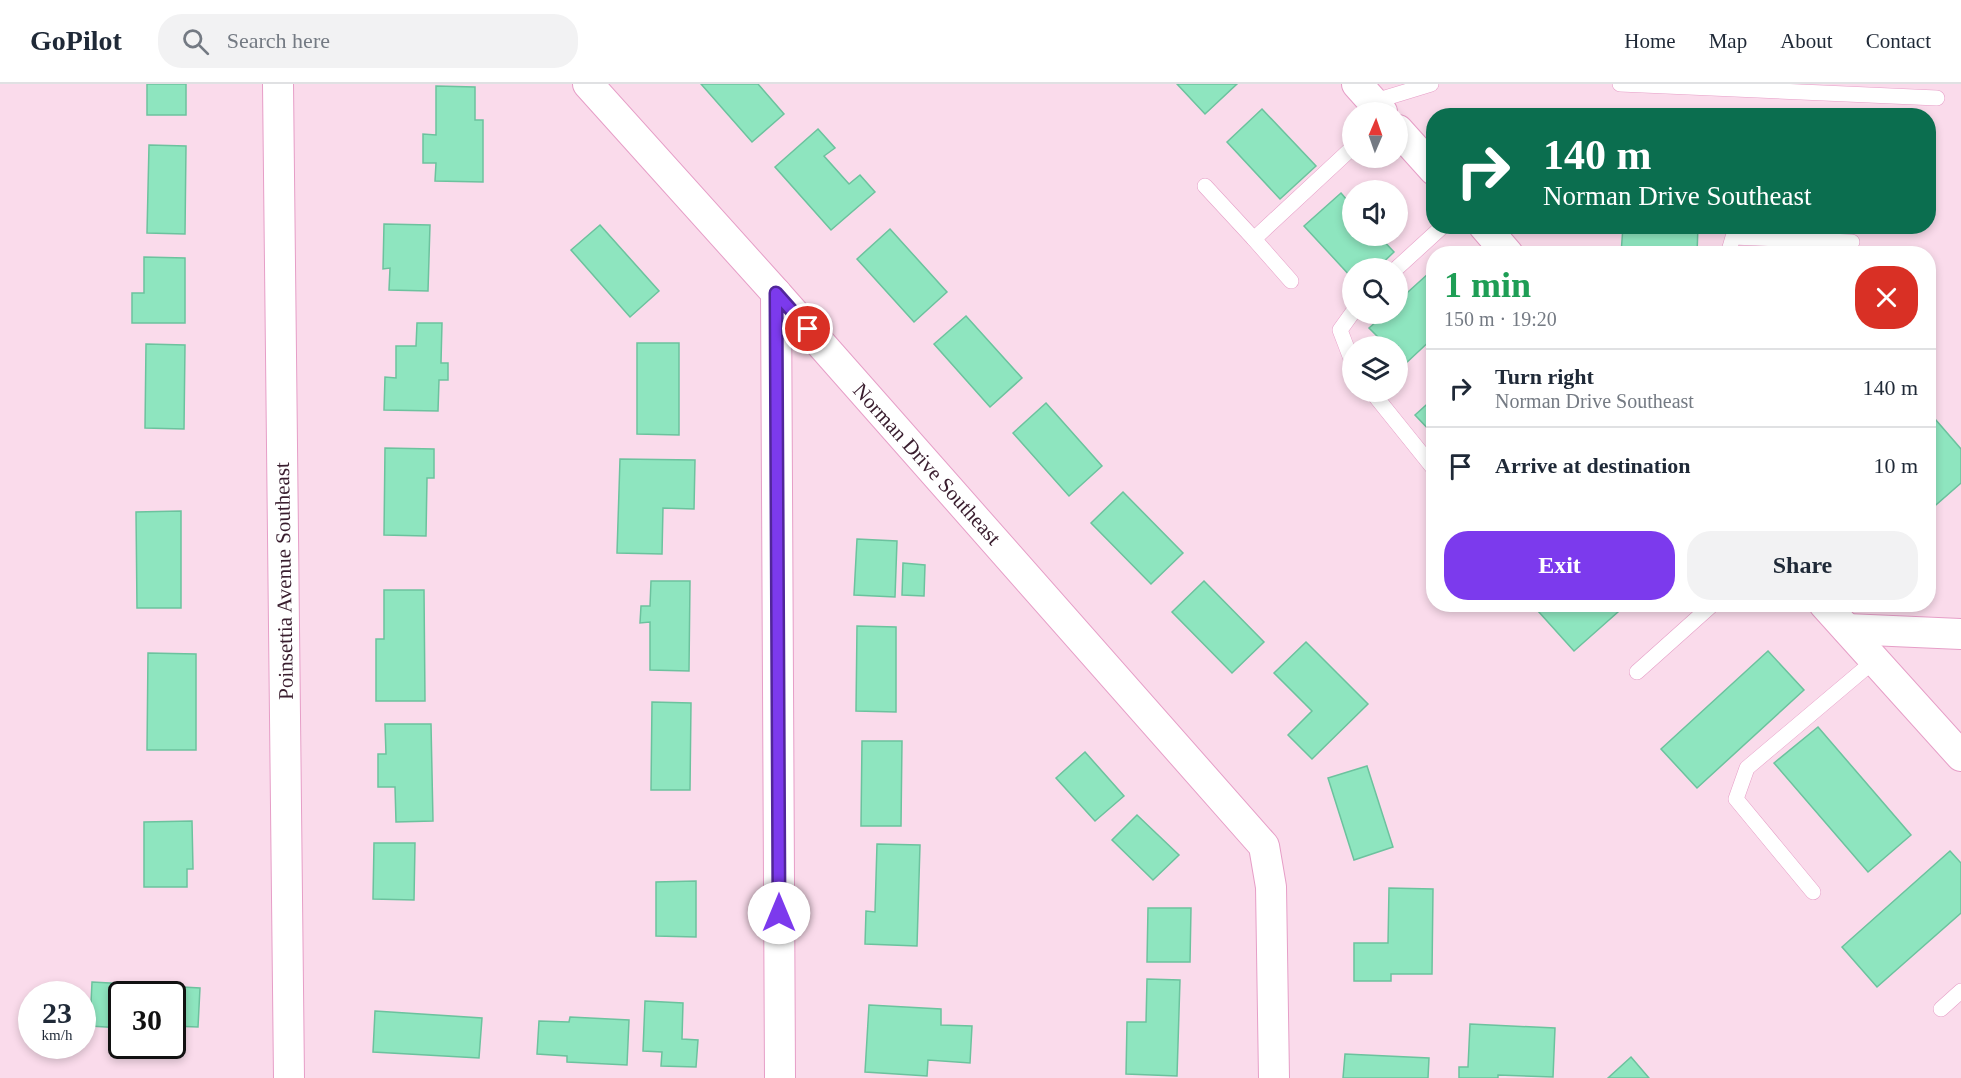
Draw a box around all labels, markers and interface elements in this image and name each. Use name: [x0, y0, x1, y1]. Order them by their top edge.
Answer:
search box: [158, 14, 578, 68]
text: GoPilot: [30, 25, 122, 56]
icon: search: [179, 25, 212, 58]
text: Search here: [227, 28, 330, 53]
text: Home: [1624, 29, 1676, 53]
text: Map: [1709, 29, 1747, 53]
text: About: [1780, 29, 1833, 53]
text: Contact: [1866, 29, 1931, 53]
north arrow: [1342, 102, 1408, 168]
map controls: [1342, 102, 1408, 402]
icon: right: [1444, 132, 1522, 210]
text: 140 m: [1543, 132, 1652, 178]
button: sound: [1342, 180, 1408, 246]
text: Norman Drive Southeast: [1543, 181, 1811, 211]
button: search: [1342, 258, 1408, 324]
text: 1 min: [1444, 265, 1531, 305]
button: close: [1855, 266, 1918, 329]
pin: [782, 303, 833, 354]
text: 150 m · 19:20: [1444, 308, 1557, 330]
icon: arrive: [791, 312, 824, 345]
button: layers: [1342, 336, 1408, 402]
text: Turn right: [1495, 364, 1594, 389]
icon: right: [1444, 372, 1477, 405]
text: 140 m: [1862, 375, 1918, 400]
street label: Norman Drive Southeast: [848, 378, 1006, 550]
text: Norman Drive Southeast: [1495, 390, 1694, 412]
icon: arrive: [1444, 450, 1477, 483]
text: Arrive at destination: [1495, 453, 1691, 478]
text: 10 m: [1873, 453, 1918, 478]
street label: Poinsettia Avenue Southeast: [270, 462, 298, 700]
button: Exit: [1444, 531, 1675, 600]
button: Share: [1687, 531, 1918, 600]
position arrow: [747, 881, 811, 945]
speed limit sign: 30: [108, 981, 186, 1059]
text: 23: [42, 996, 72, 1029]
text: km/h: [42, 1027, 72, 1043]

